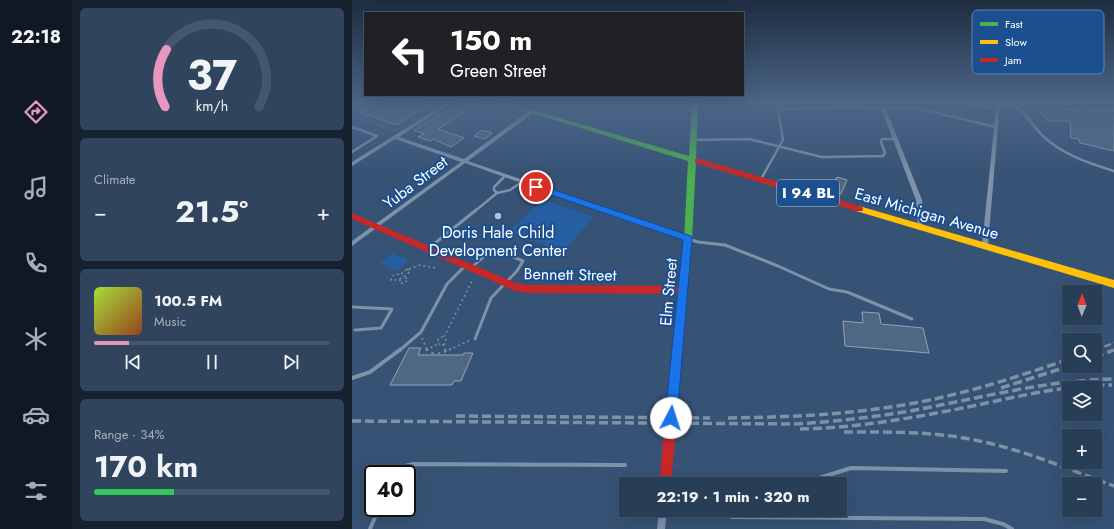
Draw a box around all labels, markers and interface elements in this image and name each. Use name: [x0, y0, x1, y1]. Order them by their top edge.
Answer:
legend: [972, 10, 1104, 74]
text: Fast: [1005, 16, 1023, 32]
text: 150 m: [450, 20, 532, 61]
text: 22:18: [11, 24, 61, 50]
icon: left: [384, 28, 436, 80]
text: Slow: [1005, 34, 1027, 50]
text: 37: [187, 45, 237, 106]
text: Jam: [1003, 52, 1022, 68]
text: Green Street: [450, 58, 546, 84]
text: km/h: [196, 96, 228, 116]
icon: directions: [22, 98, 50, 126]
street label: Yuba Street: [378, 150, 453, 214]
text: Climate: [94, 170, 135, 189]
pin: [519, 170, 553, 204]
icon: music: [22, 174, 50, 202]
icon: arrive: [525, 176, 547, 198]
road number: I 94 BL: [777, 180, 839, 206]
street label: East Michigan Avenue: [852, 182, 1002, 245]
text: 21.5°: [175, 190, 248, 233]
text: −: [94, 196, 107, 228]
text: +: [316, 196, 330, 228]
marker: Doris Hale Child Development Center: [493, 211, 503, 221]
place label: Doris Hale Child Development Center: [429, 221, 568, 262]
icon: phone: [22, 249, 50, 277]
street label: Elm Street: [654, 257, 683, 327]
street label: Bennett Street: [523, 262, 617, 287]
north arrow: [1062, 285, 1102, 325]
map controls: [1062, 285, 1102, 517]
text: 100.5 FM: [154, 290, 222, 312]
text: Music: [154, 312, 186, 331]
icon: climate: [22, 325, 50, 353]
button: search: [1062, 333, 1102, 373]
icon: previous: [122, 351, 144, 373]
icon: pause: [201, 351, 223, 373]
icon: next: [280, 351, 302, 373]
button: layers: [1062, 381, 1102, 421]
position arrow: [650, 397, 692, 439]
icon: car: [22, 401, 50, 429]
text: Range · 34%: [94, 425, 165, 444]
button: +: [1062, 429, 1102, 469]
text: 170 km: [94, 445, 198, 488]
speed limit sign: 40: [364, 465, 416, 517]
icon: filters: [22, 477, 50, 505]
button: −: [1062, 477, 1102, 517]
text: 22:19 · 1 min · 320 m: [657, 486, 809, 508]

